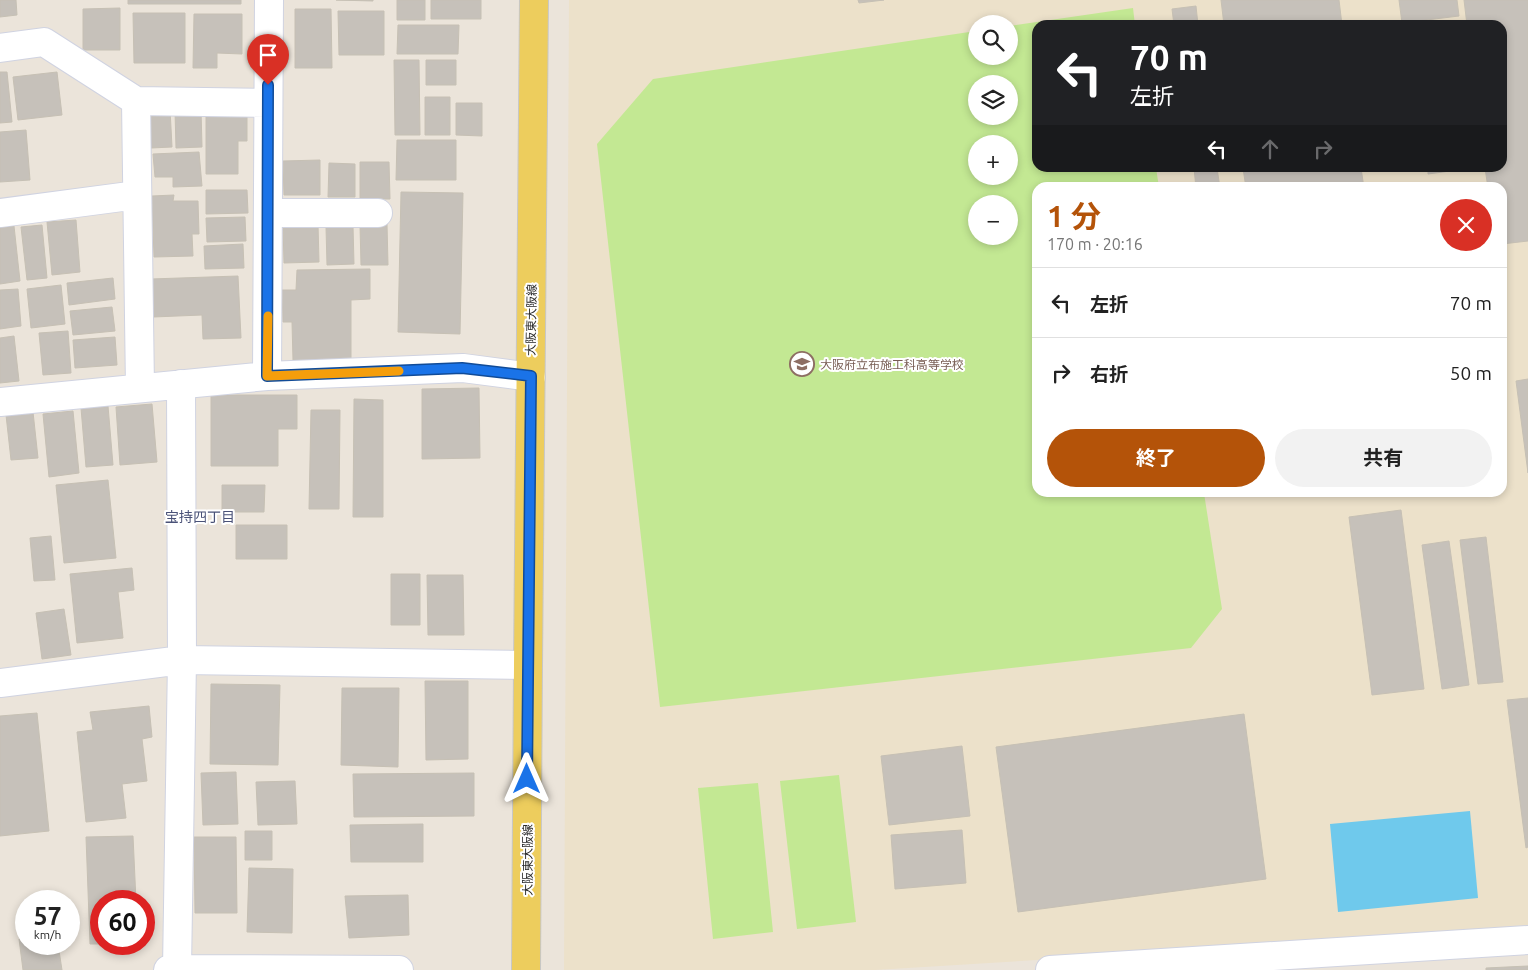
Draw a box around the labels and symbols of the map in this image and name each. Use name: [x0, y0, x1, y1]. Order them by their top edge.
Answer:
pin: [247, 34, 289, 85]
street label: 大阪東大阪線: [524, 284, 538, 356]
school or university icon: 大阪府立布施工科高等学校: [789, 351, 815, 377]
place label: 大阪府立布施工科高等学校: [820, 358, 964, 371]
district label: 宝持四丁目: [165, 509, 235, 525]
position arrow: [500, 752, 552, 804]
street label: 大阪東大阪線: [521, 824, 534, 896]
speed limit sign: 60: [90, 890, 155, 955]

